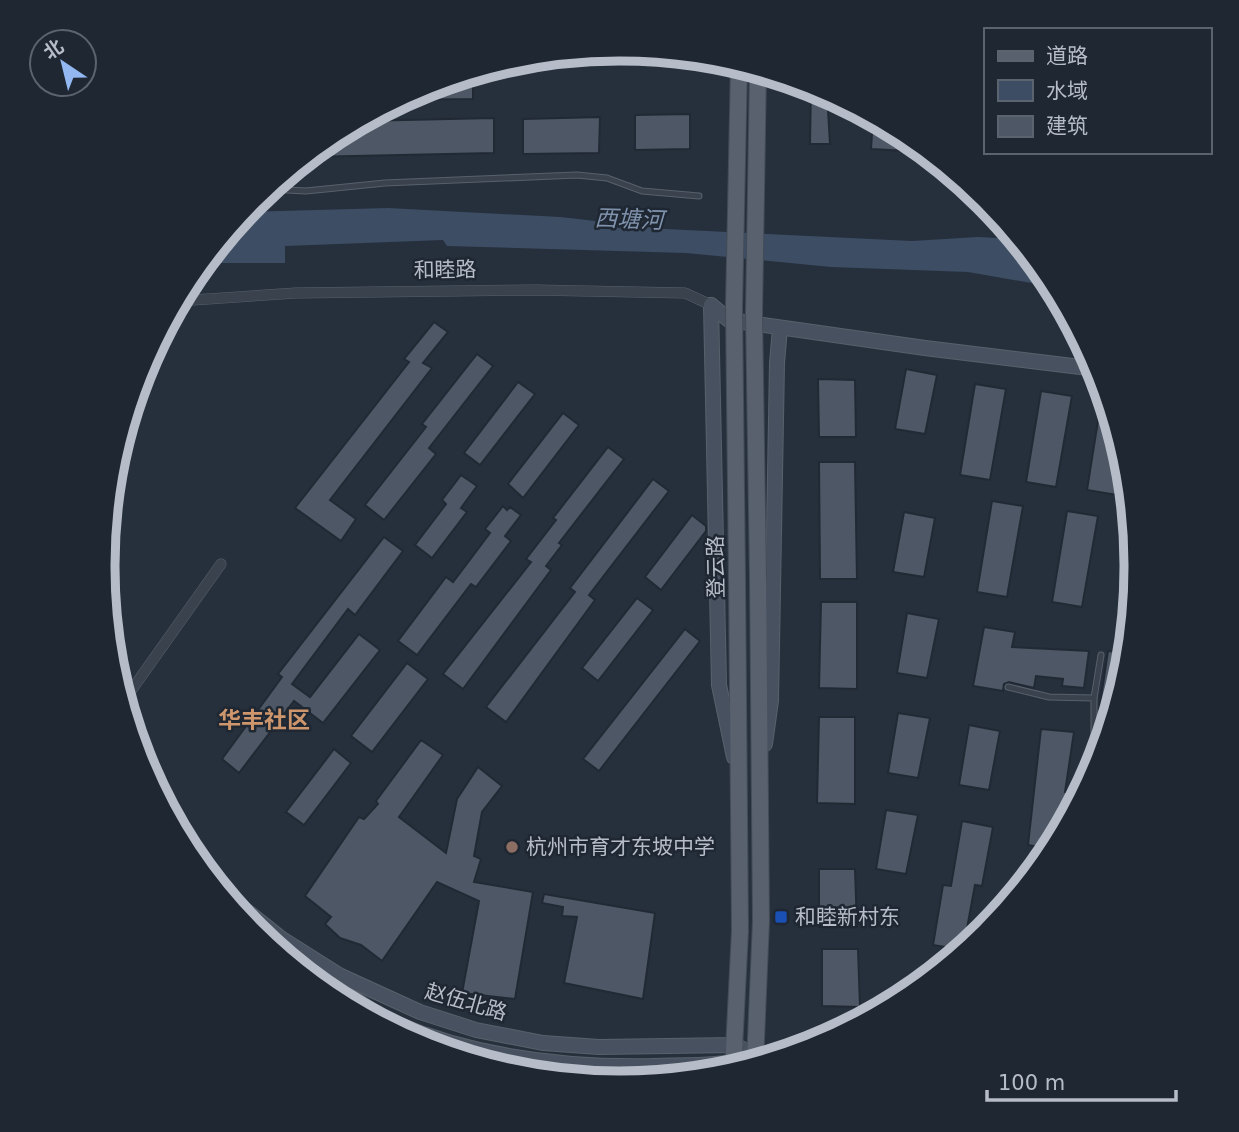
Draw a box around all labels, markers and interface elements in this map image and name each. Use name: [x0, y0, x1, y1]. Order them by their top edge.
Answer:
north arrow: [28, 28, 98, 98]
legend: [984, 28, 1211, 154]
text: 北: [39, 35, 67, 64]
text: 道路: [1046, 44, 1088, 68]
text: 水域: [1046, 79, 1088, 103]
text: 建筑: [1046, 114, 1088, 138]
water label: 西塘河: [594, 205, 668, 233]
street label: 和睦路: [413, 257, 477, 283]
street label: 登云路: [703, 535, 729, 599]
district label: 华丰社区: [218, 707, 310, 733]
place label: 杭州市育才东坡中学: [526, 835, 715, 859]
marker: 杭州市育才东坡中学: [504, 839, 520, 855]
place label: 和睦新村东: [795, 905, 900, 929]
marker: 和睦新村东: [773, 909, 789, 925]
street label: 赵伍北路: [422, 979, 510, 1025]
scale bar: [987, 1058, 1176, 1102]
text: 100 m: [998, 1071, 1065, 1095]

